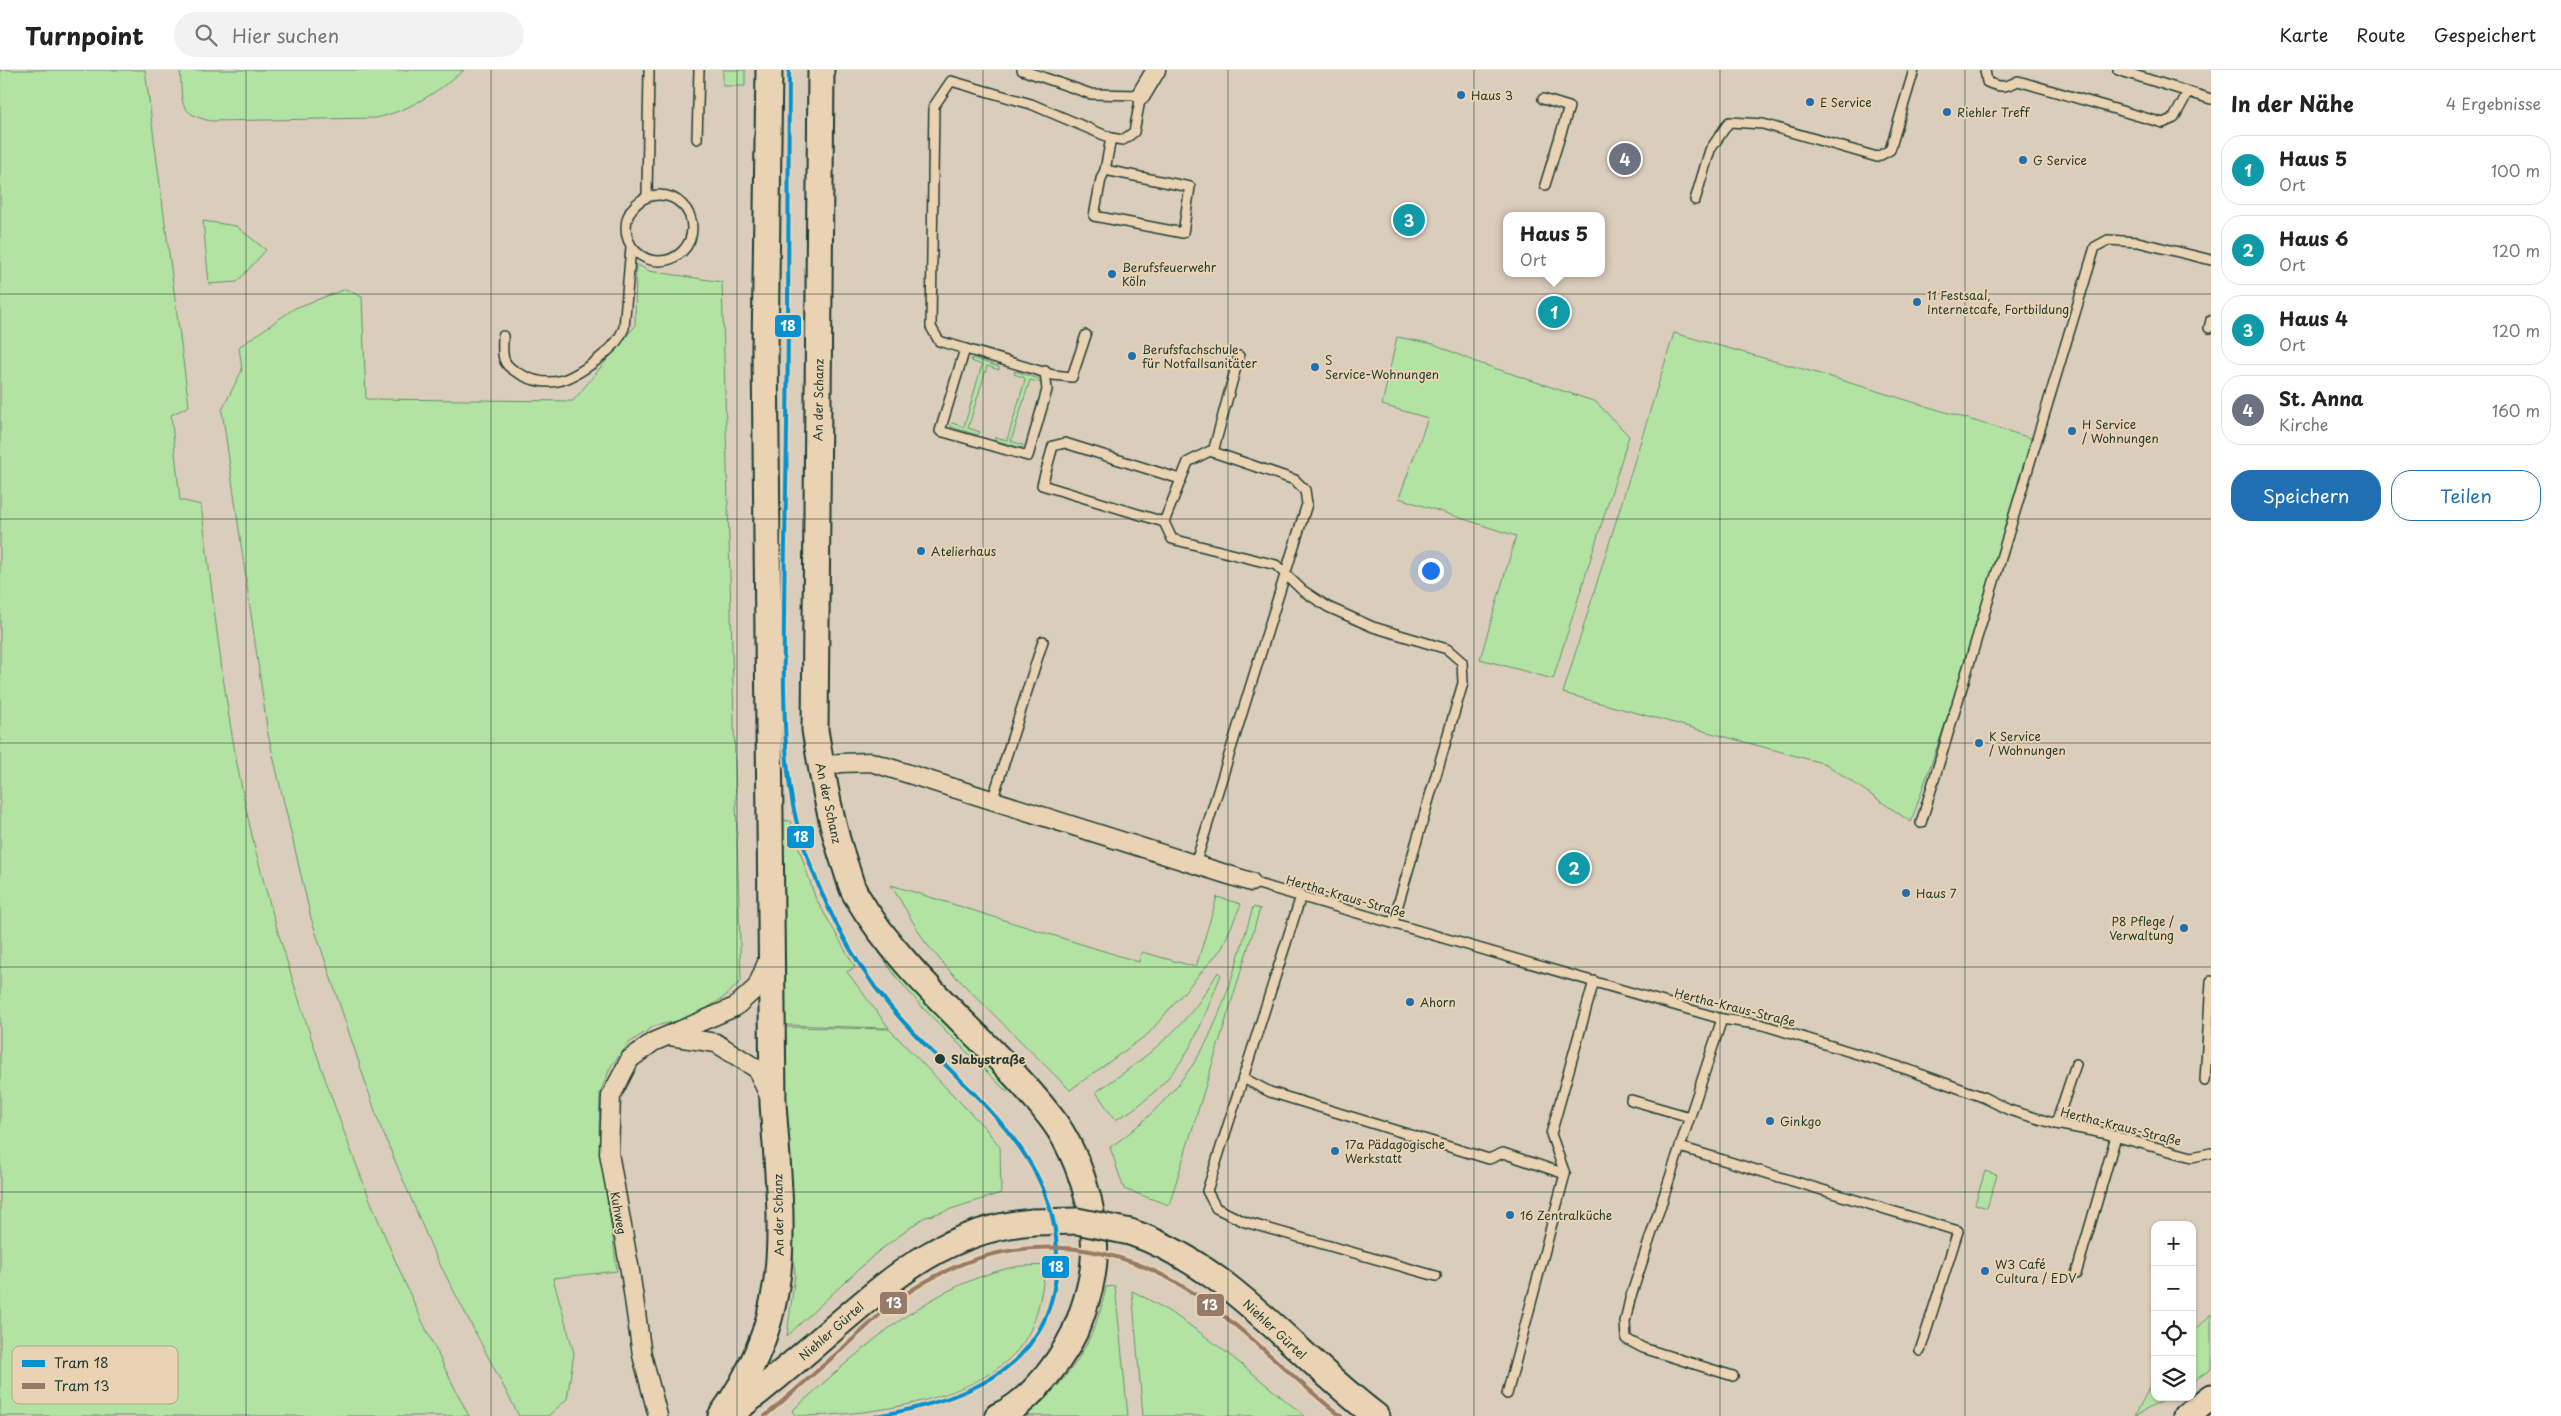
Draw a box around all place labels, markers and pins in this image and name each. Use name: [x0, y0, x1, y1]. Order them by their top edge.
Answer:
place label: Haus 3: [1471, 86, 1513, 104]
marker: Haus 3: [1455, 89, 1467, 101]
place label: E Service: [1820, 93, 1872, 111]
marker: E Service: [1804, 96, 1816, 108]
place label: Riehler Treff: [1957, 103, 2031, 121]
marker: Riehler Treff: [1941, 106, 1953, 118]
pin: 4: [1609, 140, 1641, 178]
place label: G Service: [2033, 151, 2087, 169]
marker: G Service: [2017, 154, 2029, 166]
pin: 3: [1393, 201, 1425, 239]
place label: Berufsfeuerwehr Köln: [1122, 258, 1217, 290]
marker: Berufsfeuerwehr Köln: [1106, 268, 1118, 280]
place label: 11 Festsaal, Internetcafe, Fortbildung: [1927, 286, 2069, 318]
pin: 1: [1538, 293, 1570, 331]
marker: 11 Festsaal, Internetcafe, Fortbildung: [1911, 296, 1923, 308]
place label: Berufsfachschule für Notfallsanitäter: [1142, 340, 1257, 372]
marker: Berufsfachschule für Notfallsanitäter: [1126, 350, 1138, 362]
place label: S Service-Wohnungen: [1325, 351, 1439, 383]
marker: S Service-Wohnungen: [1309, 361, 1321, 373]
place label: H Service / Wohnungen: [2082, 415, 2159, 447]
marker: H Service / Wohnungen: [2066, 425, 2078, 437]
place label: Atelierhaus: [931, 542, 997, 560]
marker: Atelierhaus: [915, 545, 927, 557]
place label: K Service / Wohnungen: [1989, 727, 2066, 759]
marker: K Service / Wohnungen: [1973, 737, 1985, 749]
pin: 2: [1558, 849, 1590, 887]
place label: Haus 7: [1916, 884, 1957, 902]
marker: Haus 7: [1900, 887, 1912, 899]
place label: P8 Pflege / Verwaltung: [2109, 912, 2174, 944]
marker: P8 Pflege / Verwaltung: [2178, 922, 2190, 934]
place label: Ahorn: [1420, 993, 1456, 1011]
marker: Ahorn: [1404, 996, 1416, 1008]
place label: Slabystraße: [951, 1050, 1026, 1068]
marker: Slabystraße: [933, 1052, 947, 1066]
place label: Ginkgo: [1780, 1112, 1822, 1130]
marker: Ginkgo: [1764, 1115, 1776, 1127]
place label: 17a Pädagogische Werkstatt: [1345, 1135, 1445, 1167]
marker: 17a Pädagogische Werkstatt: [1329, 1145, 1341, 1157]
place label: 16 Zentralküche: [1520, 1206, 1612, 1224]
marker: 16 Zentralküche: [1504, 1209, 1516, 1221]
place label: W3 Café Cultura / EDV: [1995, 1255, 2077, 1287]
marker: W3 Café Cultura / EDV: [1979, 1265, 1991, 1277]

